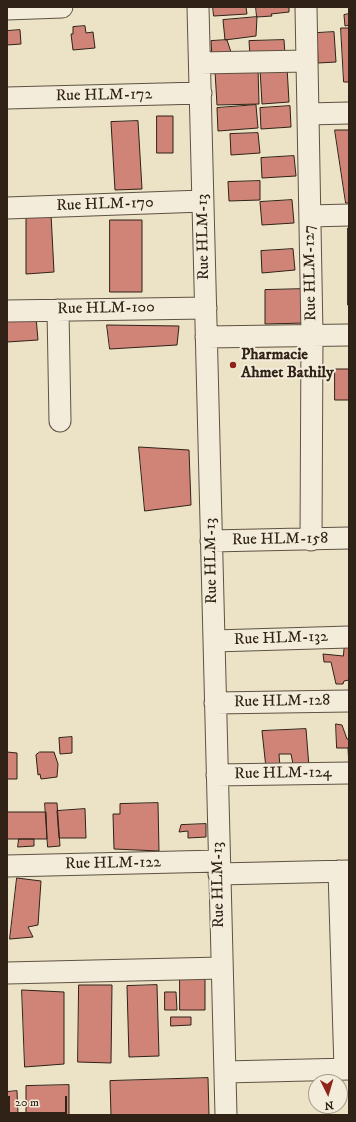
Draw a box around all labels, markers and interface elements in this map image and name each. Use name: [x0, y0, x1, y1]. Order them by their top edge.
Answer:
street label: Rue HLM-172: [56, 86, 152, 106]
street label: Rue HLM-170: [56, 194, 154, 216]
street label: Rue HLM-13: [194, 194, 214, 280]
street label: Rue HLM-127: [301, 225, 321, 321]
street label: Rue HLM-100: [57, 299, 155, 319]
place label: Pharmacie Ahmet Bathily: [241, 346, 333, 384]
marker: Pharmacie Ahmet Bathily: [228, 360, 238, 370]
street label: Rue HLM-13: [202, 518, 222, 604]
street label: Rue HLM-158: [232, 530, 328, 550]
street label: Rue HLM-132: [234, 628, 328, 650]
street label: Rue HLM-128: [234, 692, 330, 712]
street label: Rue HLM-124: [234, 764, 332, 784]
street label: Rue HLM-13: [209, 842, 229, 928]
street label: Rue HLM-122: [65, 854, 161, 874]
north arrow: [308, 1074, 348, 1114]
scale bar: [10, 1088, 69, 1114]
text: 20 m: [15, 1095, 39, 1110]
text: N: [324, 1098, 334, 1112]

